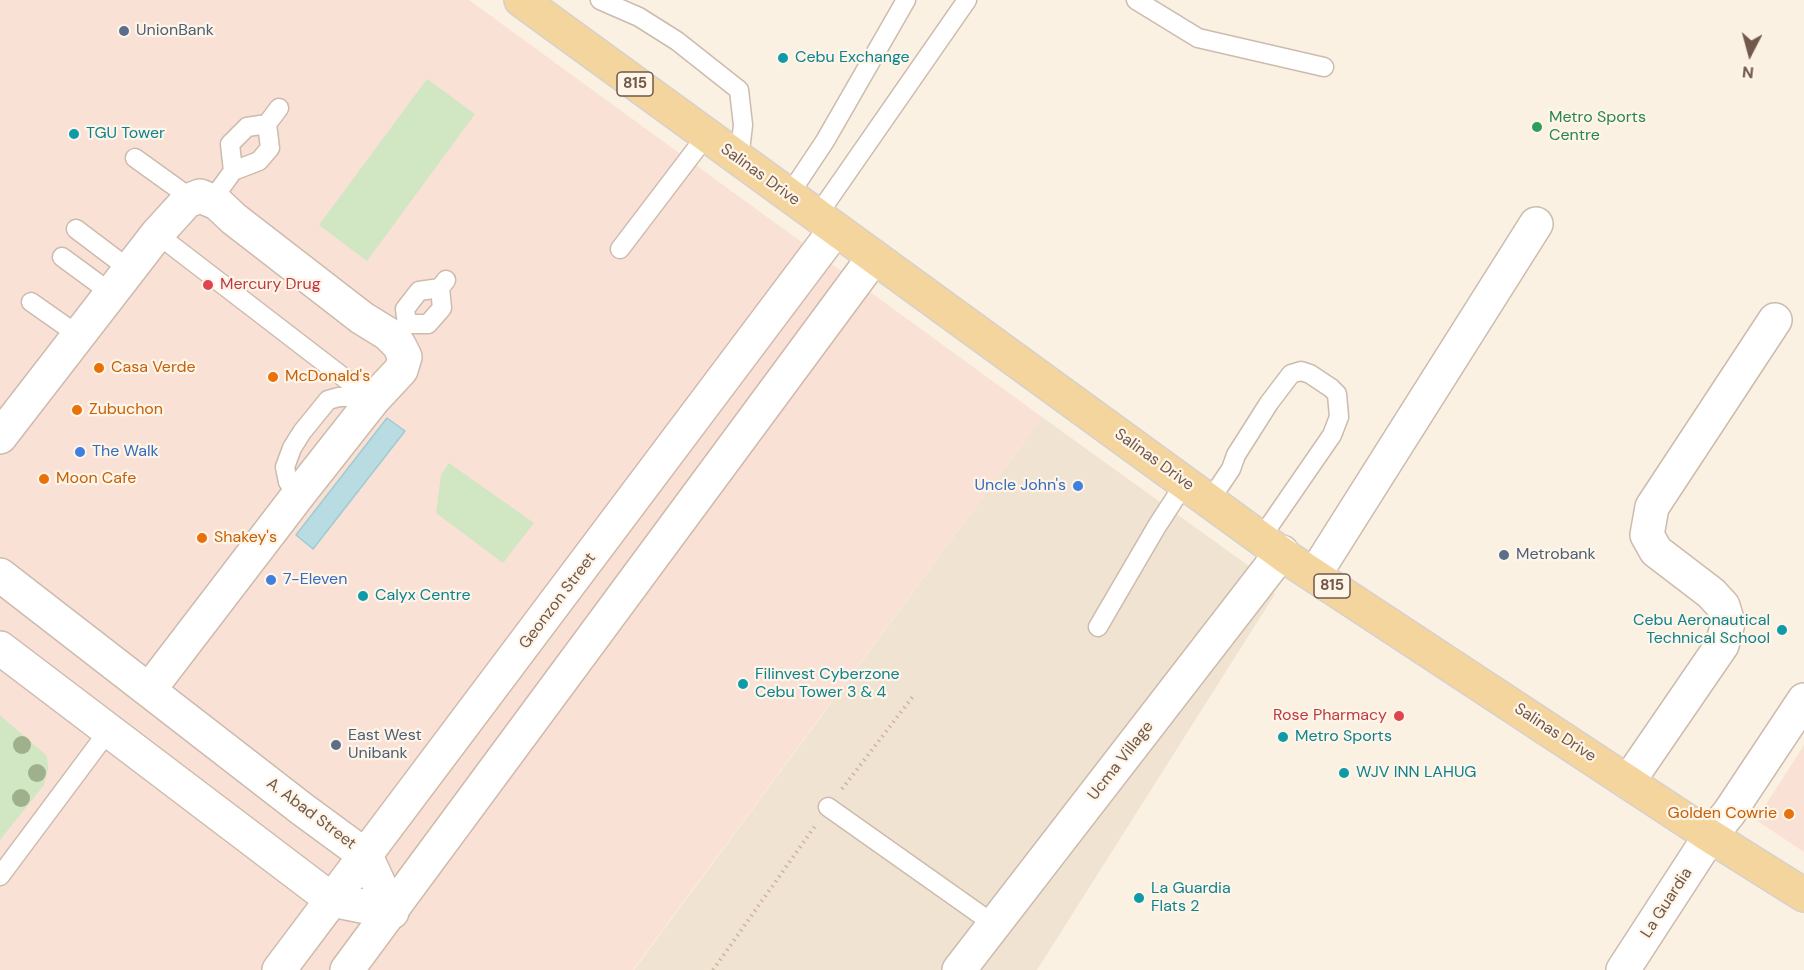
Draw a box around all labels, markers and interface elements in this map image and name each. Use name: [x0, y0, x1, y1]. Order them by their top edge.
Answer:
place label: UnionBank: [136, 21, 214, 41]
marker: UnionBank: [117, 24, 131, 38]
north arrow: [1720, 24, 1780, 84]
place label: Cebu Exchange: [795, 48, 910, 68]
marker: Cebu Exchange: [776, 51, 790, 65]
text: N: [1741, 61, 1755, 83]
road number: 815: [617, 72, 653, 96]
place label: Metro Sports Centre: [1549, 108, 1646, 146]
marker: Metro Sports Centre: [1530, 120, 1544, 134]
place label: TGU Tower: [86, 124, 165, 144]
marker: TGU Tower: [67, 127, 81, 141]
street label: Salinas Drive: [717, 140, 803, 210]
place label: Mercury Drug: [220, 275, 321, 295]
marker: Mercury Drug: [201, 278, 215, 292]
place label: Casa Verde: [111, 358, 196, 378]
marker: Casa Verde: [92, 361, 106, 375]
place label: McDonald's: [285, 367, 370, 387]
marker: McDonald's: [266, 370, 280, 384]
place label: Zubuchon: [89, 400, 163, 420]
marker: Zubuchon: [70, 403, 84, 417]
street label: Salinas Drive: [1111, 425, 1197, 495]
place label: The Walk: [92, 442, 159, 462]
marker: The Walk: [73, 445, 87, 459]
place label: Moon Cafe: [56, 469, 136, 489]
marker: Moon Cafe: [37, 472, 51, 486]
place label: Uncle John's: [975, 476, 1066, 496]
marker: Uncle John's: [1071, 479, 1085, 493]
place label: Shakey's: [214, 528, 277, 548]
marker: Shakey's: [195, 531, 209, 545]
place label: Metrobank: [1516, 545, 1596, 565]
marker: Metrobank: [1497, 548, 1511, 562]
street label: Geonzon Street: [516, 549, 600, 653]
place label: 7-Eleven: [283, 570, 347, 590]
marker: 7-Eleven: [264, 573, 278, 587]
road number: 815: [1314, 574, 1350, 598]
place label: Calyx Centre: [375, 586, 471, 606]
marker: Calyx Centre: [356, 589, 370, 603]
place label: Cebu Aeronautical Technical School: [1633, 611, 1770, 649]
marker: Cebu Aeronautical Technical School: [1775, 623, 1789, 637]
place label: Filinvest Cyberzone Cebu Tower 3 & 4: [755, 665, 900, 703]
marker: Filinvest Cyberzone Cebu Tower 3 & 4: [736, 677, 750, 691]
street label: Salinas Drive: [1511, 699, 1599, 767]
place label: Rose Pharmacy: [1273, 706, 1387, 726]
marker: Rose Pharmacy: [1392, 709, 1406, 723]
street label: Ucma Village: [1084, 718, 1158, 804]
place label: East West Unibank: [348, 726, 422, 764]
place label: Metro Sports: [1295, 727, 1392, 747]
marker: Metro Sports: [1276, 730, 1290, 744]
marker: East West Unibank: [329, 738, 343, 752]
place label: WJV INN LAHUG: [1356, 763, 1476, 783]
marker: WJV INN LAHUG: [1337, 766, 1351, 780]
street label: A. Abad Street: [262, 774, 360, 854]
place label: Golden Cowrie: [1668, 804, 1777, 824]
marker: Golden Cowrie: [1782, 807, 1796, 821]
street label: La Guardia: [1637, 864, 1697, 942]
place label: La Guardia Flats 2: [1151, 879, 1231, 917]
marker: La Guardia Flats 2: [1132, 891, 1146, 905]

